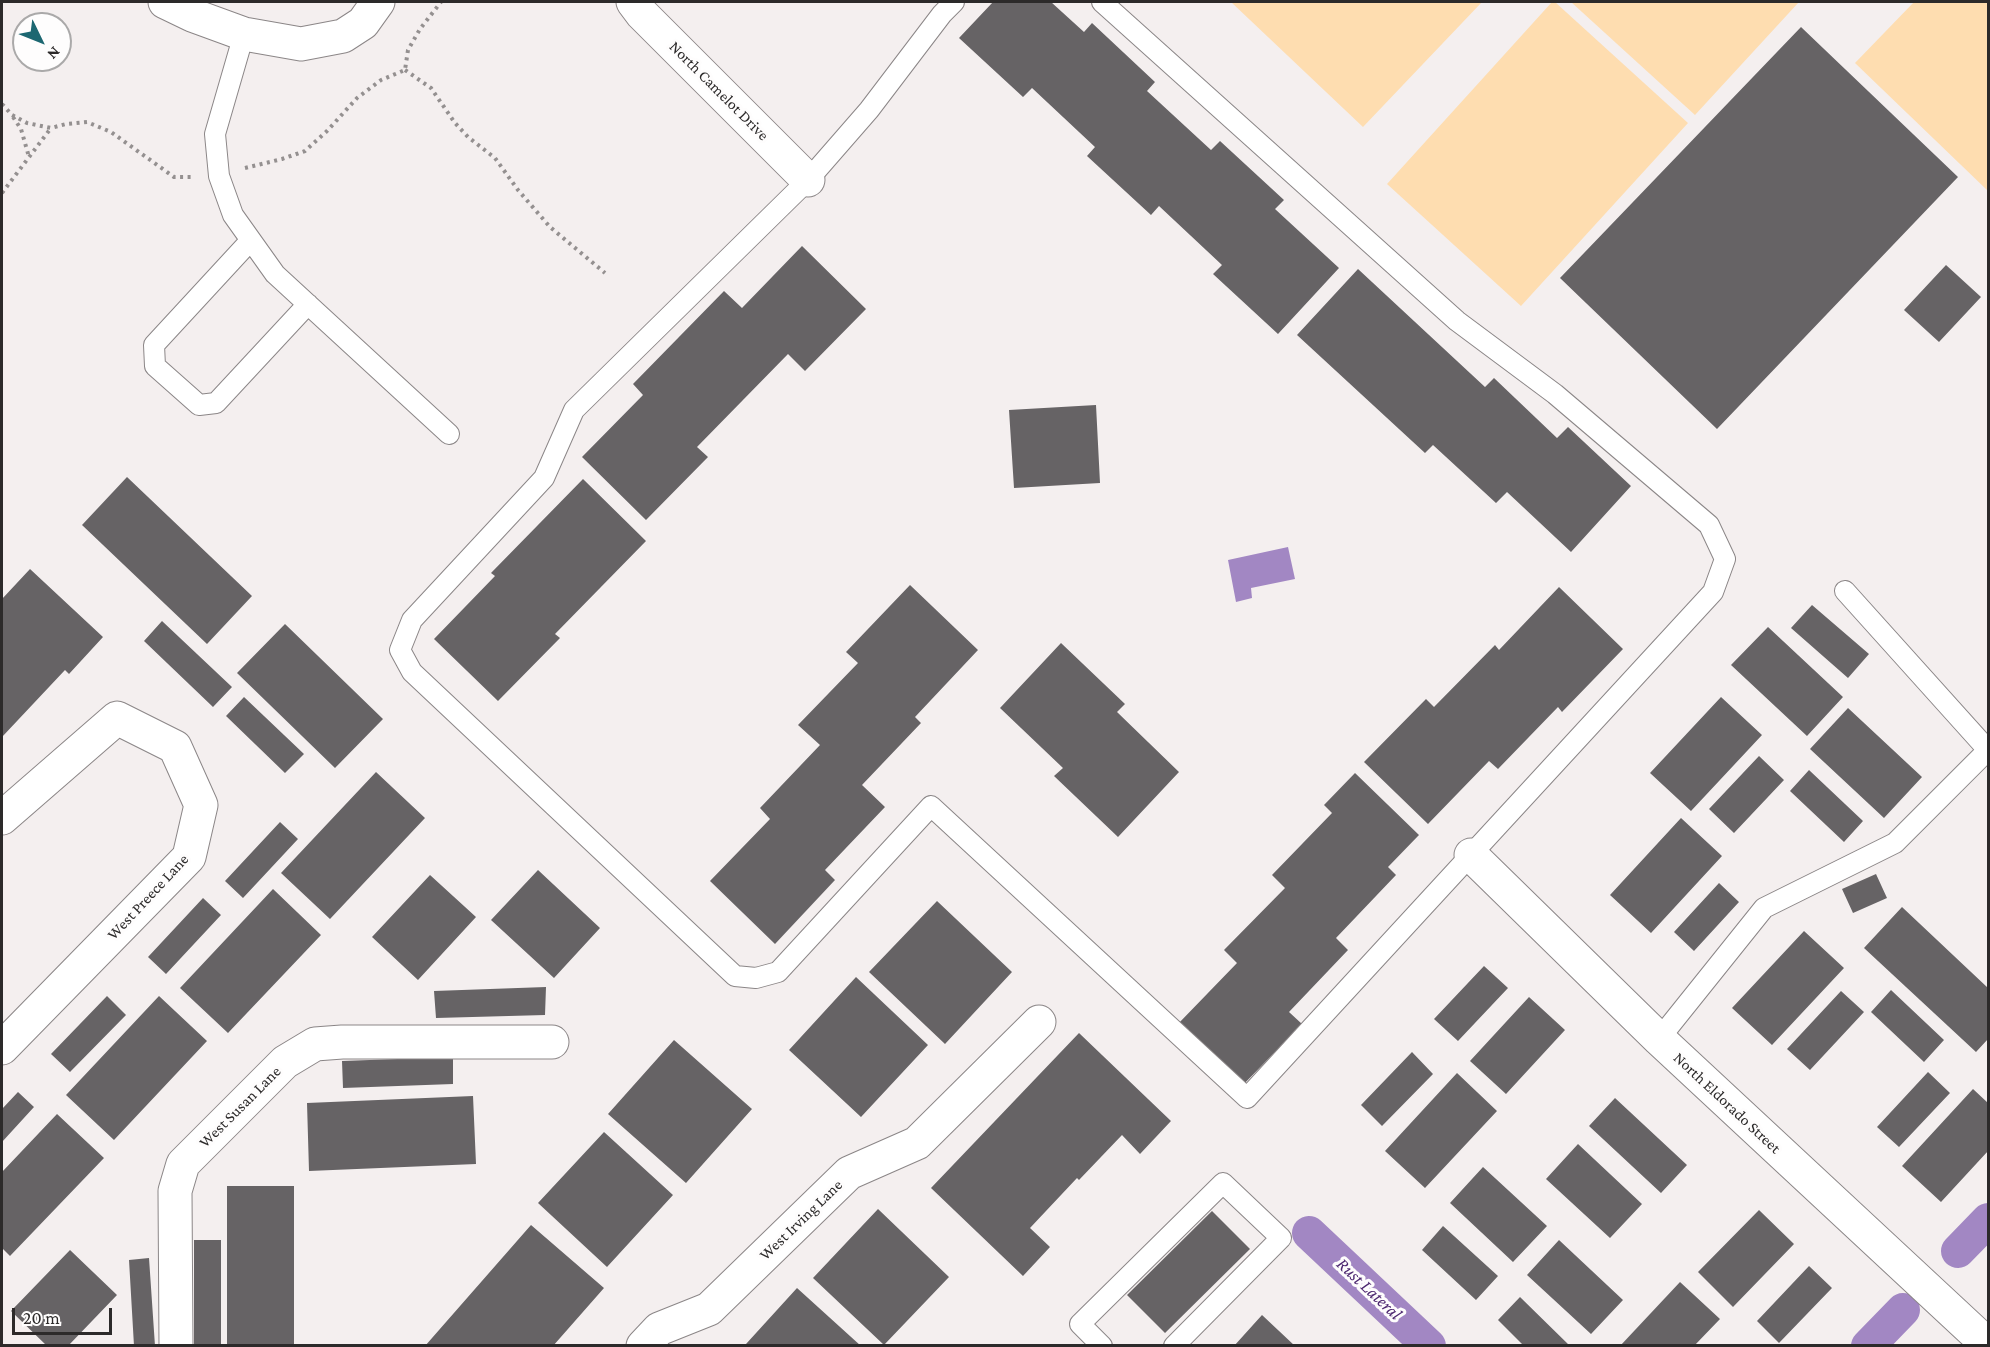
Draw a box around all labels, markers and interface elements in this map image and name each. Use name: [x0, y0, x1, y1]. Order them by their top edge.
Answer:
north arrow: [12, 12, 72, 72]
street label: North Camelot Drive: [665, 37, 773, 145]
text: N: [44, 43, 64, 63]
street label: West Preece Lane: [103, 850, 193, 944]
street label: North Eldorado Street: [1669, 1048, 1785, 1158]
street label: West Susan Lane: [195, 1062, 285, 1152]
street label: West Irving Lane: [755, 1176, 847, 1264]
water label: Rust Lateral: [1332, 1253, 1406, 1325]
scale bar: [15, 1296, 116, 1334]
text: 20 m: [23, 1308, 60, 1328]

